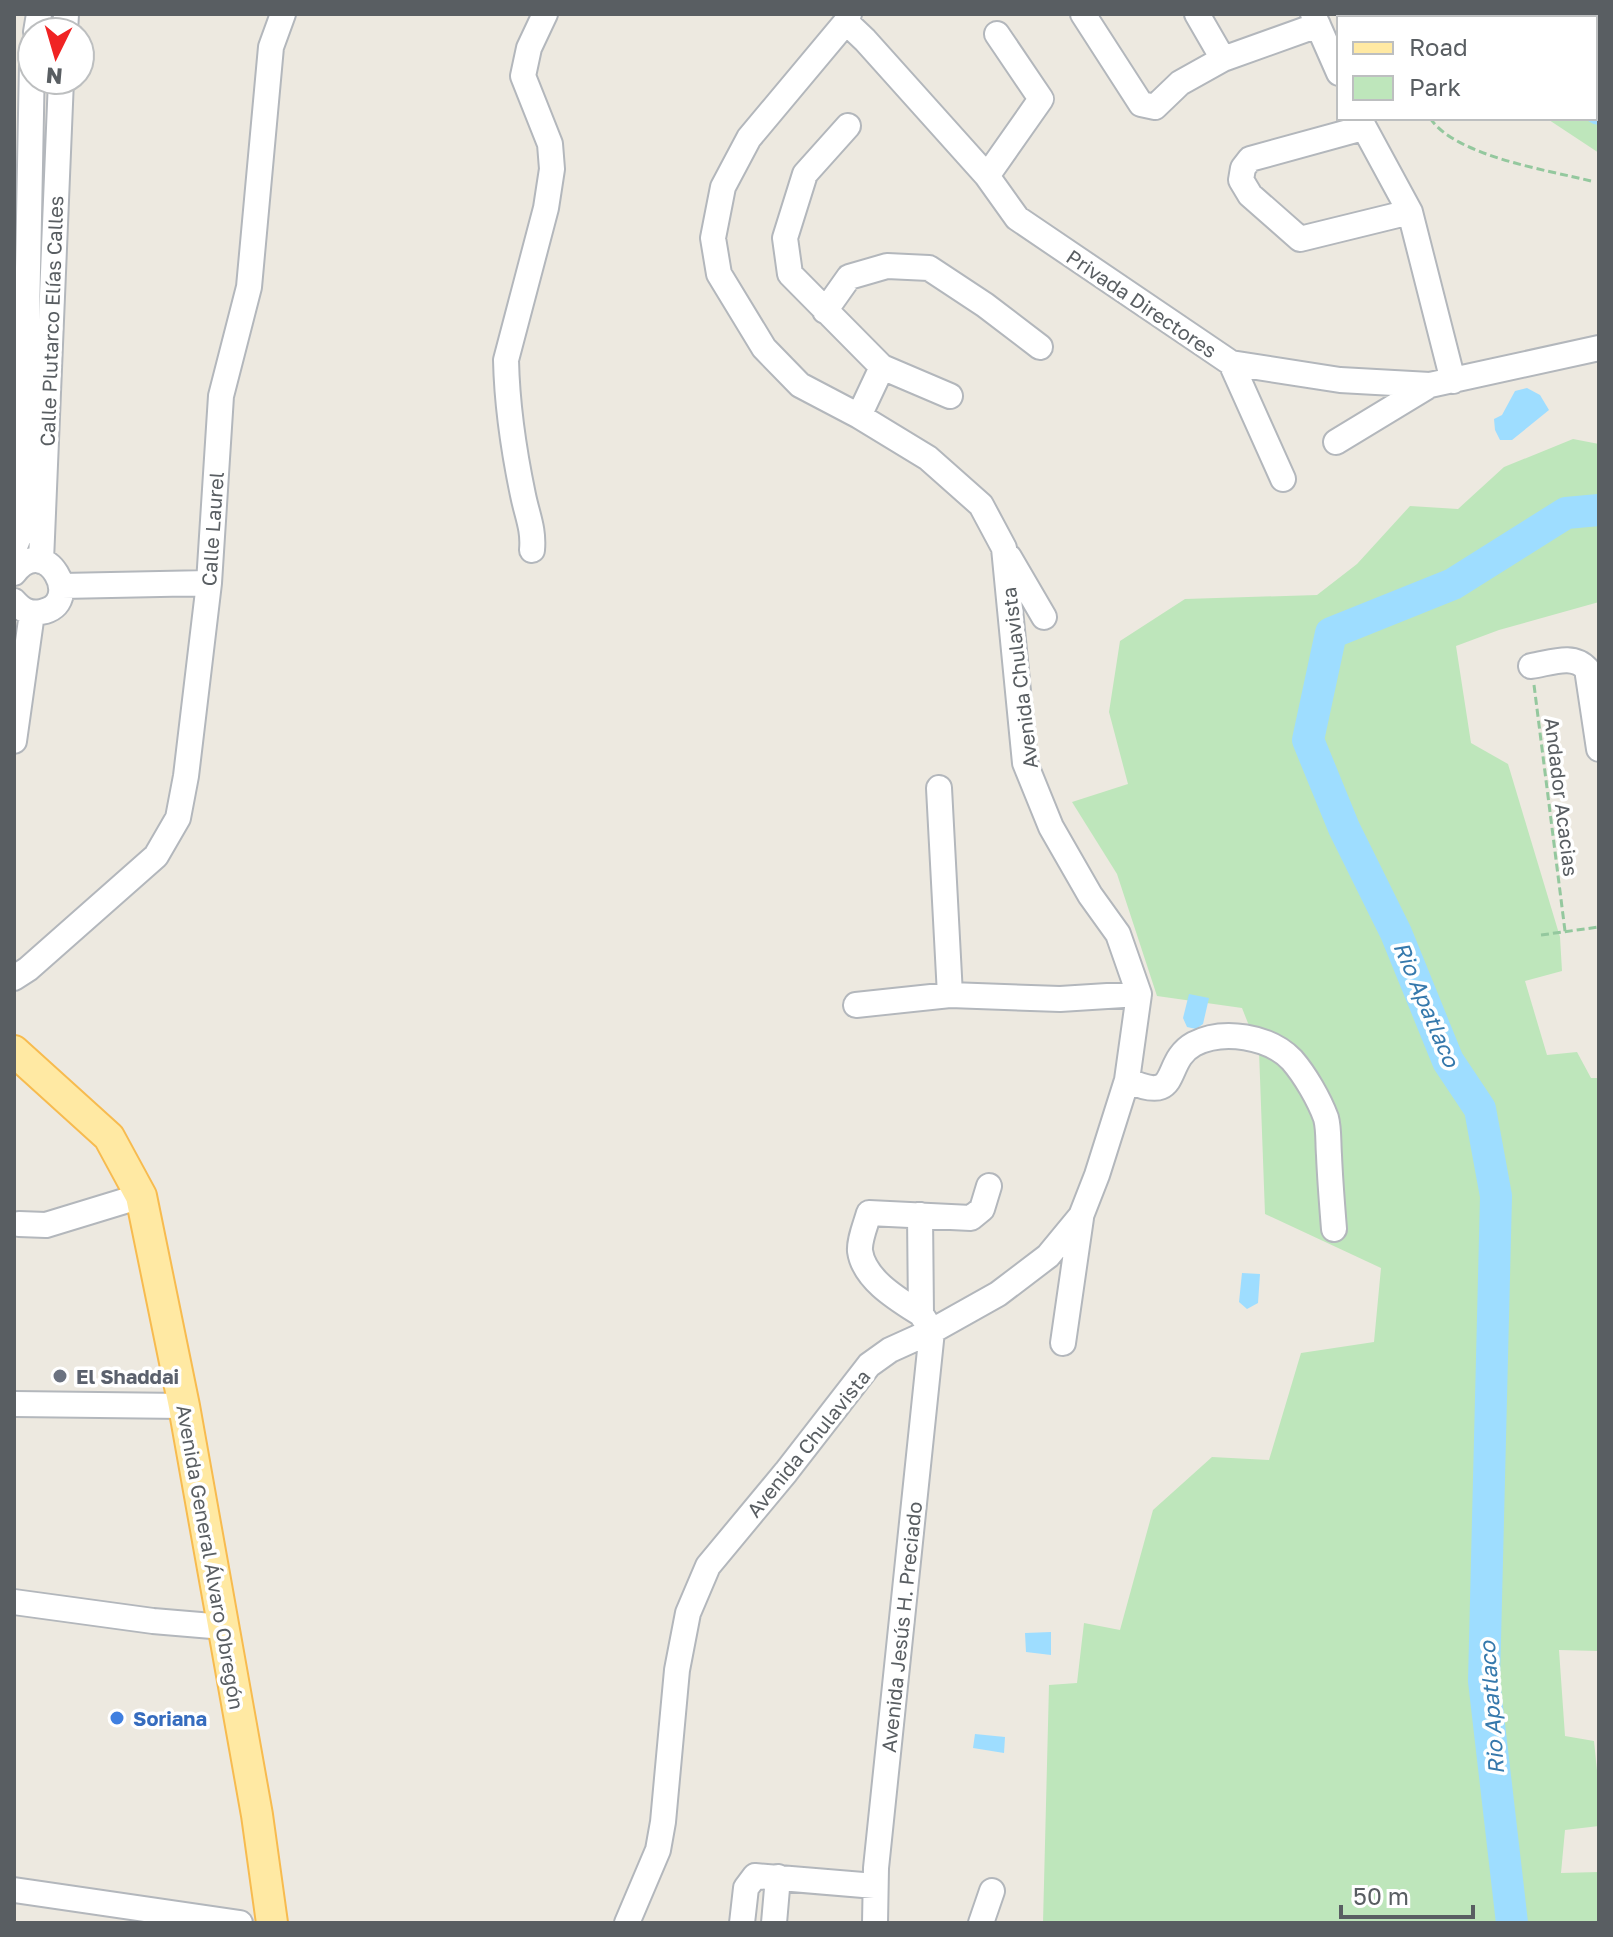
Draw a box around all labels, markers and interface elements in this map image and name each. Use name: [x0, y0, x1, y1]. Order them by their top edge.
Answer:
north arrow: [16, 16, 96, 96]
legend: [1337, 16, 1597, 120]
text: Road: [1409, 32, 1468, 61]
text: N: [45, 62, 64, 91]
text: Park: [1409, 72, 1461, 101]
street label: Calle Plutarco Elías Calles: [35, 195, 67, 447]
street label: Privada Directores: [1062, 244, 1222, 362]
street label: Calle Laurel: [196, 471, 228, 587]
street label: Avenida Chulavista: [996, 586, 1042, 770]
street label: Andador Acacias: [1540, 716, 1584, 878]
water label: Rio Apatlaco: [1388, 937, 1466, 1072]
place label: El Shaddai: [76, 1364, 179, 1388]
street label: Avenida Chulavista: [741, 1364, 875, 1522]
marker: El Shaddai: [51, 1367, 69, 1385]
street label: Avenida General Álvaro Obregón: [172, 1403, 250, 1711]
street label: Avenida Jesús H. Preciado: [876, 1500, 926, 1754]
water label: Rio Apatlaco: [1473, 1639, 1509, 1776]
place label: Soriana: [133, 1706, 207, 1730]
marker: Soriana: [108, 1709, 126, 1727]
scale bar: [1341, 1869, 1473, 1919]
text: 50 m: [1353, 1881, 1409, 1910]

